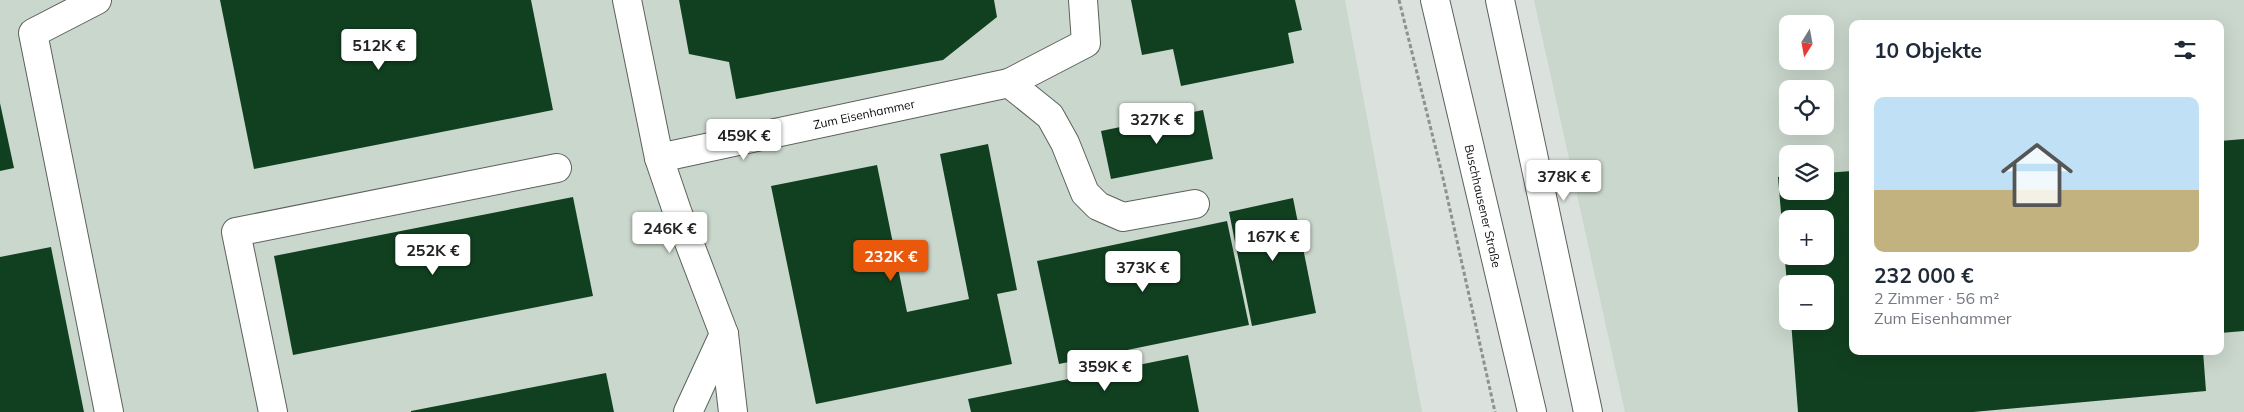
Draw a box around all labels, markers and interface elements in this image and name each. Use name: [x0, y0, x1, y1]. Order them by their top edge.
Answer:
north arrow: [1779, 15, 1834, 70]
map controls: [1779, 15, 1834, 330]
pin: 512K €: [338, 28, 420, 71]
text: 512K €: [352, 35, 406, 55]
icon: filters: [2171, 36, 2199, 64]
text: 10 Objekte: [1874, 37, 1982, 63]
button: locate: [1779, 80, 1834, 135]
street label: Zum Eisenhammer: [812, 96, 917, 132]
pin: 327K €: [1116, 102, 1198, 145]
text: 327K €: [1130, 109, 1184, 129]
pin: 459K €: [703, 119, 785, 161]
text: 459K €: [717, 125, 771, 145]
icon: home: [1992, 130, 2082, 220]
street label: Buschhausener Straße: [1462, 143, 1504, 269]
button: layers: [1779, 145, 1834, 200]
pin: 378K €: [1523, 160, 1605, 202]
text: 378K €: [1537, 166, 1591, 186]
button: +: [1779, 210, 1834, 265]
pin: 246K €: [629, 212, 711, 254]
text: 246K €: [643, 218, 697, 238]
pin: 167K €: [1232, 220, 1314, 262]
text: 167K €: [1246, 226, 1300, 246]
pin: 252K €: [392, 234, 474, 276]
text: 252K €: [406, 240, 460, 260]
pin: 232K €: [850, 240, 932, 282]
text: 232K €: [864, 246, 918, 266]
pin: 373K €: [1102, 250, 1184, 293]
text: 373K €: [1116, 257, 1170, 277]
text: 232 000 €: [1874, 262, 1974, 288]
button: −: [1779, 275, 1834, 330]
text: 2 Zimmer · 56 m²: [1874, 288, 1999, 308]
text: Zum Eisenhammer: [1874, 308, 2012, 328]
pin: 359K €: [1064, 350, 1146, 392]
text: 359K €: [1078, 356, 1132, 376]

